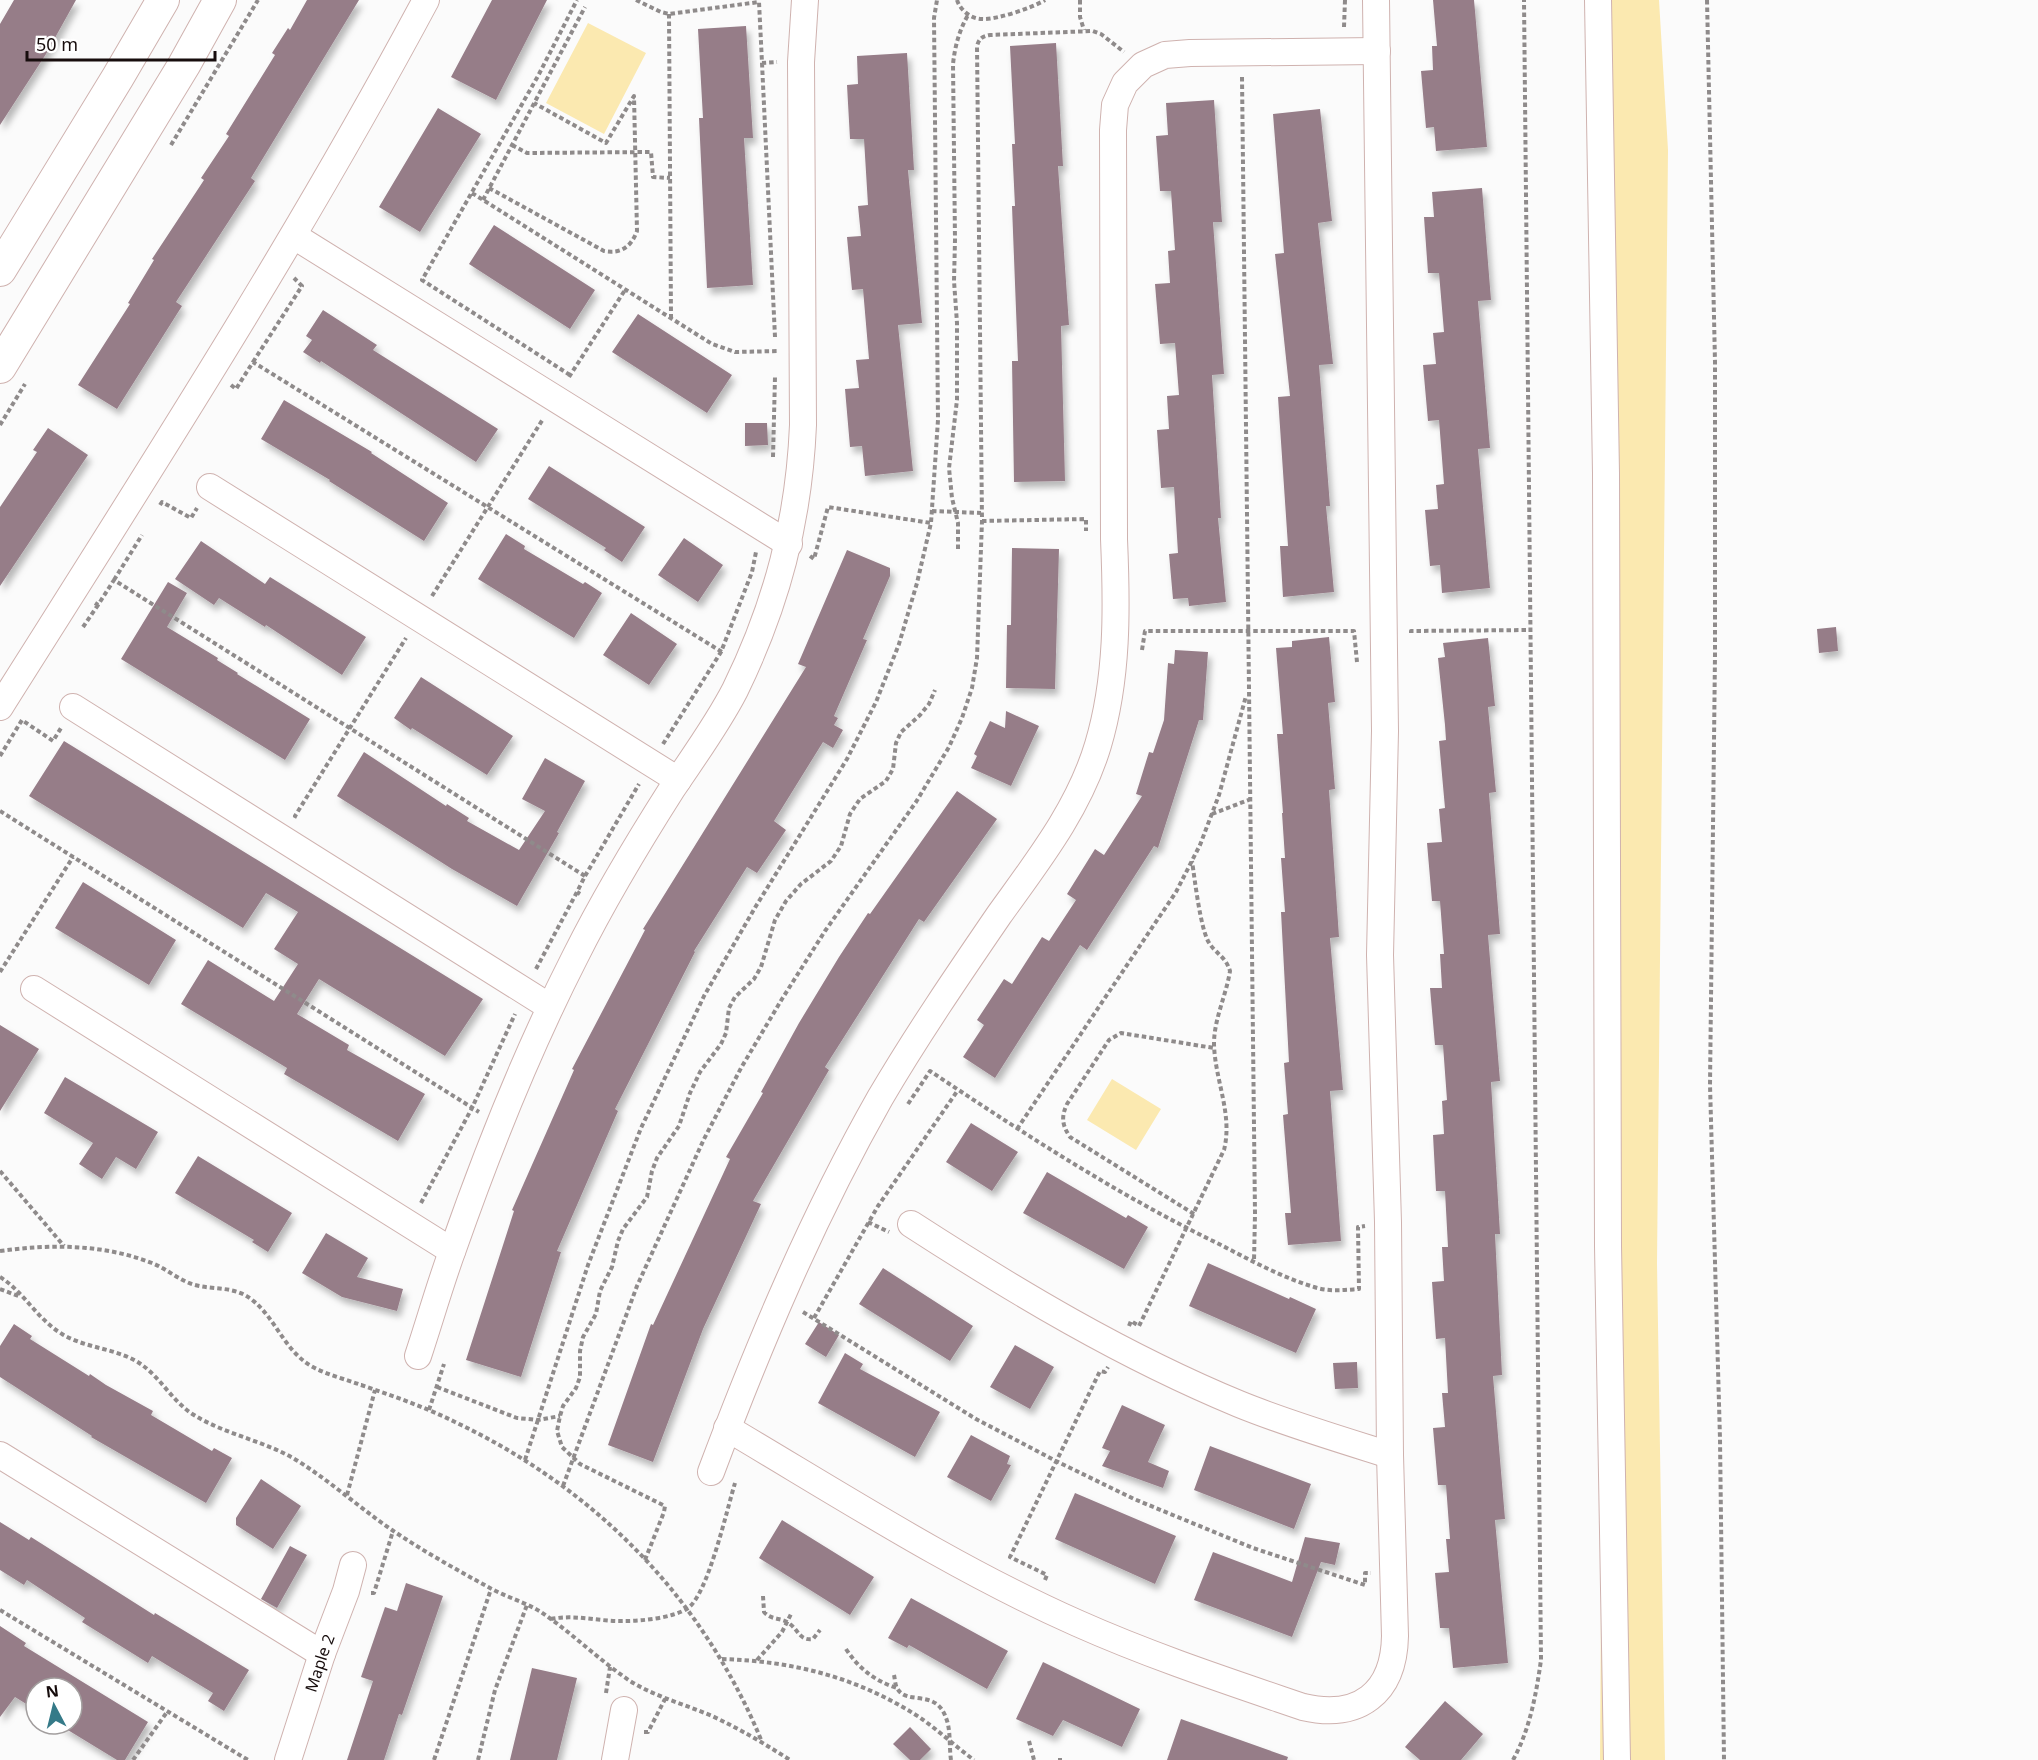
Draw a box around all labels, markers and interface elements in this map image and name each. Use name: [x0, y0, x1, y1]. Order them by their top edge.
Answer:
scale bar: [27, 24, 214, 62]
text: 50 m: [36, 32, 78, 56]
street label: Maple 2: [300, 1631, 340, 1695]
north arrow: [24, 1676, 84, 1736]
text: N: [44, 1679, 60, 1703]

